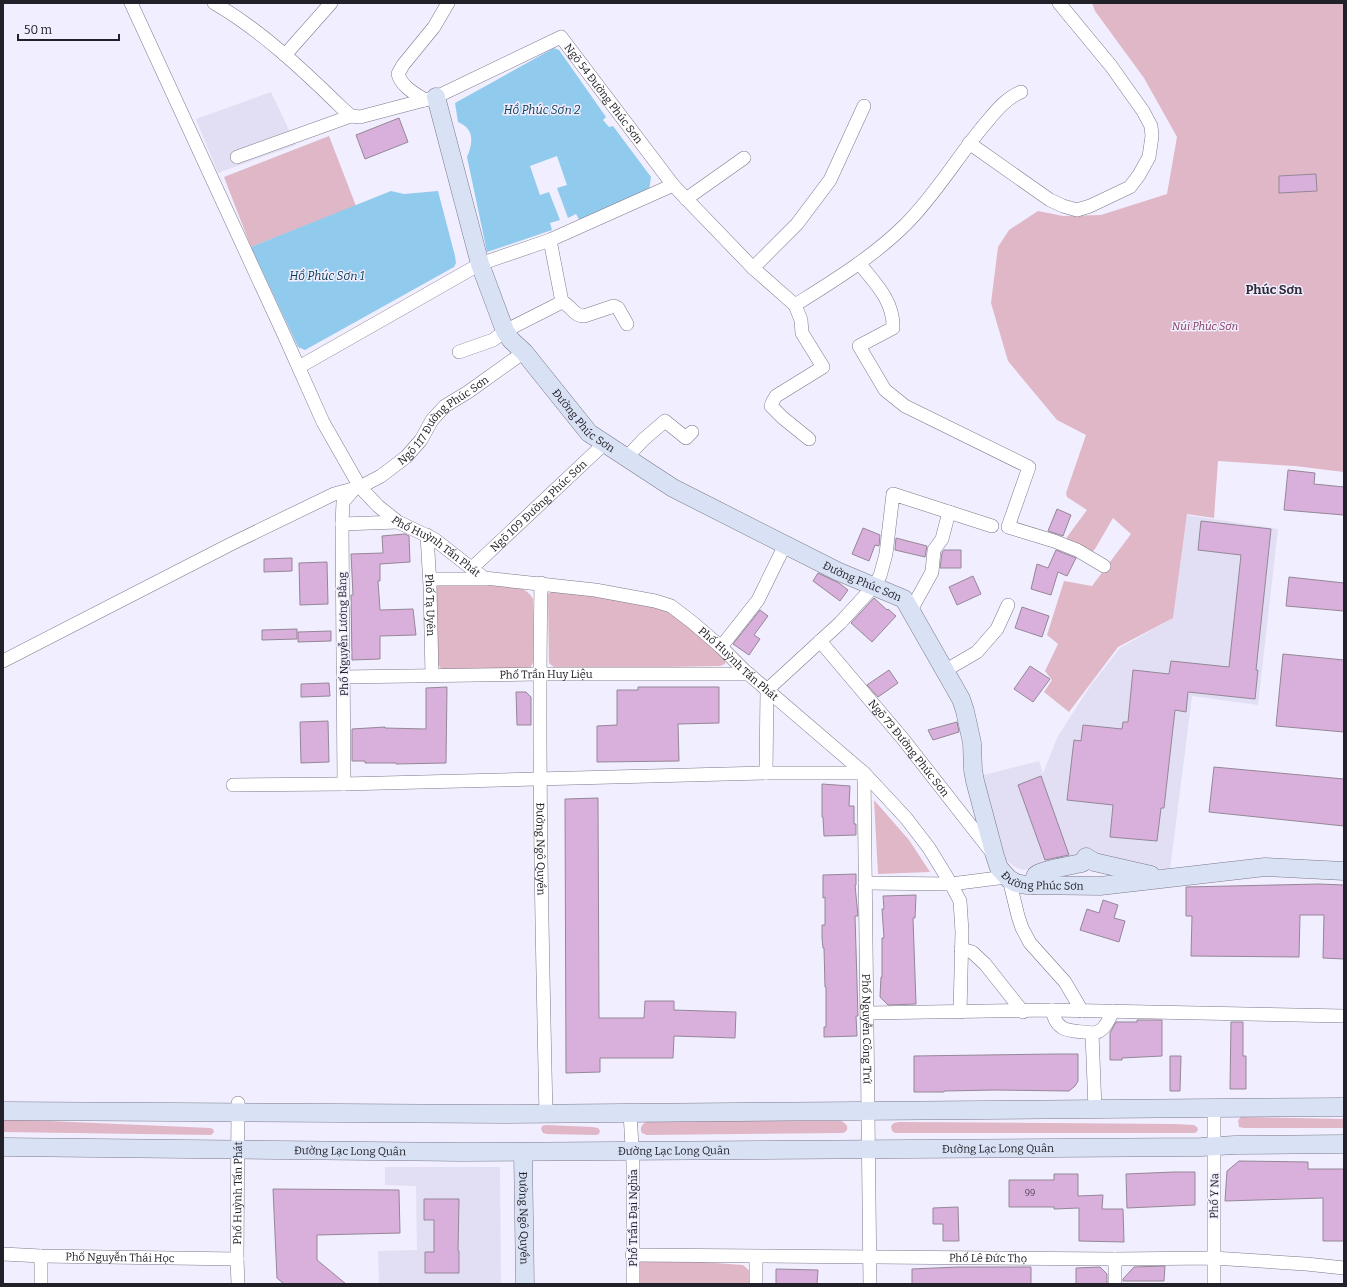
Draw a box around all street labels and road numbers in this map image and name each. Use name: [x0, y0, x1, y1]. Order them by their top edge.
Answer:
street label: Ngõ 54 Đường Phúc Sơn: [561, 41, 645, 146]
street label: Ngõ 117 Đường Phúc Sơn: [395, 373, 491, 468]
street label: Đường Phúc Sơn: [549, 387, 617, 455]
street label: Ngõ 109 Đường Phúc Sơn: [488, 458, 590, 554]
street label: Phố Huỳnh Tấn Phát: [389, 514, 483, 580]
street label: Đường Phúc Sơn: [821, 559, 903, 604]
street label: Phố Nguyễn Lương Bằng: [335, 572, 351, 696]
street label: Phố Tạ Uyên: [422, 573, 437, 636]
street label: Phố Huỳnh Tấn Phát: [696, 625, 781, 704]
street label: Phố Trần Huy Liệu: [499, 667, 593, 682]
street label: Ngõ 73 Đường Phúc Sơn: [865, 697, 952, 799]
street label: Đường Ngô Quyền: [533, 802, 548, 896]
street label: Đường Phúc Sơn: [998, 869, 1084, 893]
street label: Phố Nguyễn Công Trứ: [859, 974, 874, 1084]
street label: Phố Huỳnh Tấn Phát: [230, 1141, 245, 1245]
street label: Đường Lạc Long Quân: [942, 1142, 1054, 1156]
street label: Đường Lạc Long Quân: [294, 1144, 406, 1158]
street label: Đường Lạc Long Quân: [618, 1144, 730, 1158]
street label: Phố Trần Đại Nghĩa: [626, 1169, 640, 1267]
street label: Đường Ngô Quyền: [516, 1171, 532, 1265]
street label: Phố Y Na: [1207, 1173, 1221, 1219]
street label: Phố Nguyễn Thái Học: [65, 1250, 175, 1265]
street label: Phố Lê Đức Thọ: [949, 1251, 1027, 1265]

